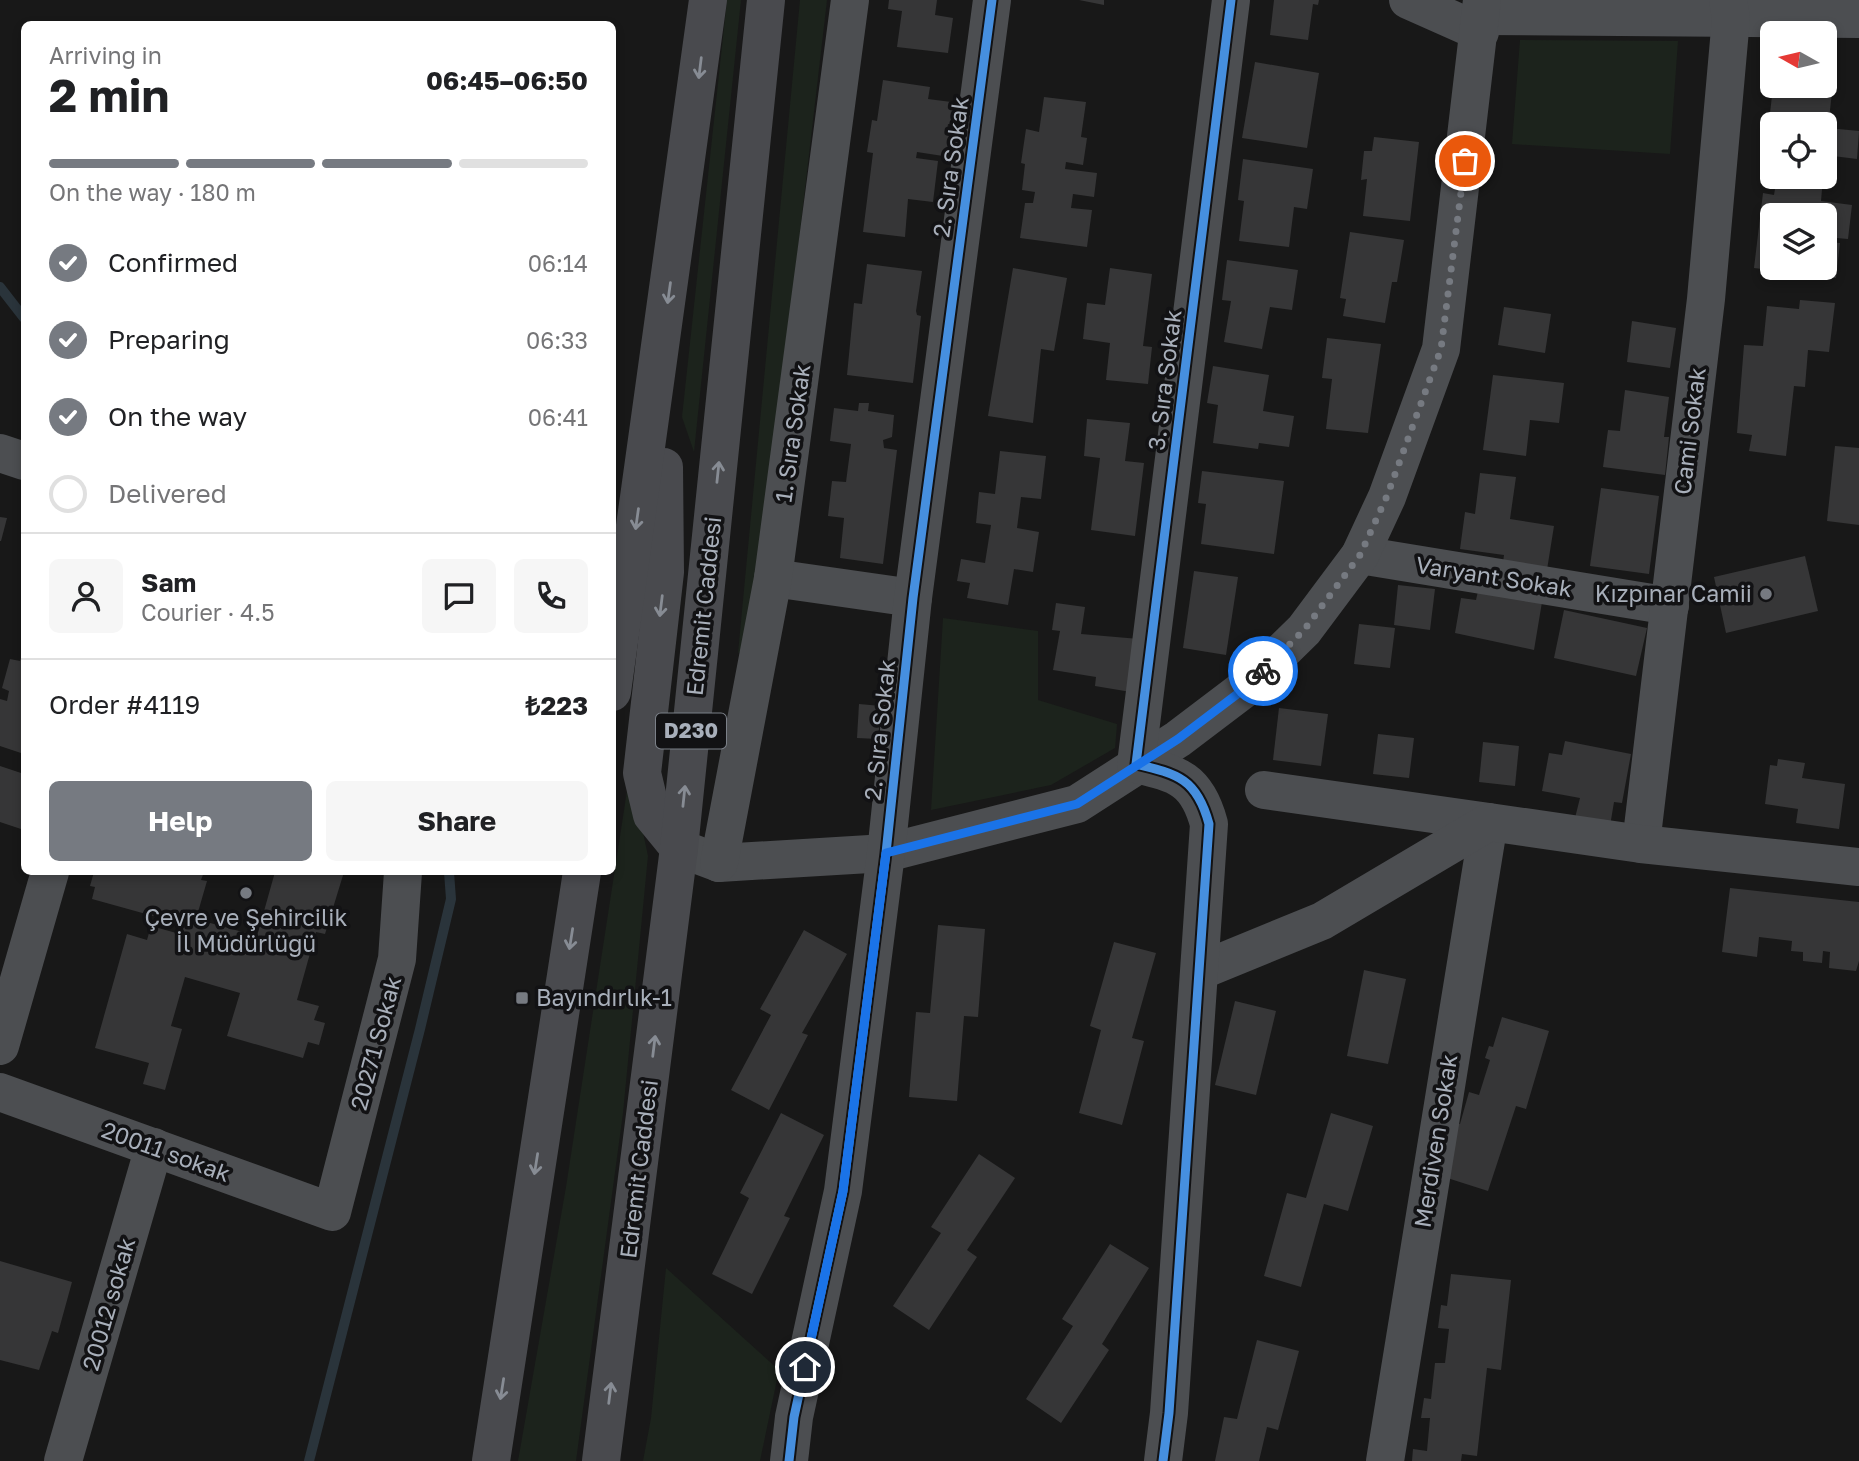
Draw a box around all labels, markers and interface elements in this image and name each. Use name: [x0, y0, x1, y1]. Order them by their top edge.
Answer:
north arrow: [1760, 21, 1838, 98]
map controls: [1760, 21, 1837, 280]
text: Arriving in: [49, 41, 162, 69]
one-way arrow: [693, 56, 706, 79]
text: 06:45–06:50: [426, 65, 588, 96]
text: 2 min: [49, 67, 169, 122]
street label: 2. Sıra Sokak: [926, 95, 974, 239]
button: locate: [1760, 112, 1837, 189]
pin: [1435, 131, 1495, 191]
icon: bag: [1446, 142, 1484, 180]
text: On the way · 180 m: [49, 178, 256, 206]
button: layers: [1760, 203, 1837, 280]
icon: check: [49, 244, 87, 282]
text: Confirmed: [108, 247, 238, 278]
text: 06:14: [528, 249, 588, 277]
one-way arrow: [662, 281, 675, 304]
street label: 3. Sıra Sokak: [1141, 308, 1187, 452]
icon: check: [49, 321, 87, 359]
text: Preparing: [108, 324, 230, 355]
text: 06:33: [526, 326, 588, 354]
street label: 1. Sıra Sokak: [768, 362, 816, 504]
street label: Cami Sokak: [1667, 366, 1711, 496]
icon: check: [49, 398, 87, 436]
text: On the way: [108, 401, 247, 432]
text: 06:41: [528, 403, 588, 431]
one-way arrow: [711, 461, 724, 484]
text: Delivered: [108, 478, 227, 509]
one-way arrow: [631, 507, 644, 529]
street label: Edremit Caddesi: [680, 515, 726, 697]
street label: Varyant Sokak: [1414, 550, 1574, 602]
button: person: [49, 559, 123, 633]
button: chat: [422, 559, 496, 633]
button: phone: [514, 559, 588, 633]
text: Sam: [141, 567, 196, 598]
place label: Kızpınar Camii: [1595, 579, 1752, 607]
marker: Kızpınar Camii: [1758, 586, 1774, 602]
one-way arrow: [654, 595, 667, 617]
text: Courier · 4.5: [141, 598, 274, 626]
courier: [1228, 636, 1298, 706]
icon: bike: [1244, 652, 1282, 690]
street label: 2. Sıra Sokak: [858, 658, 900, 802]
text: Order #4119: [49, 689, 200, 720]
text: ₺223: [526, 690, 588, 721]
road number: D230: [656, 714, 726, 748]
button: Help: [49, 781, 312, 861]
button: Share: [326, 781, 588, 861]
one-way arrow: [678, 785, 691, 808]
marker: Çevre ve Şehircilik İl Müdürlüğü: [238, 885, 254, 901]
place label: Çevre ve Şehircilik İl Müdürlüğü: [144, 903, 348, 957]
one-way arrow: [564, 927, 577, 950]
street label: 20271 Sokak: [344, 973, 406, 1113]
place label: Bayındırlık-1: [536, 983, 672, 1011]
marker: Bayındırlık-1: [514, 990, 530, 1006]
one-way arrow: [648, 1035, 661, 1058]
street label: Merdiven Sokak: [1407, 1052, 1463, 1230]
street label: Edremit Caddesi: [613, 1078, 663, 1260]
street label: 20011 sokak: [98, 1115, 234, 1187]
one-way arrow: [529, 1152, 542, 1175]
street label: 20012 sokak: [76, 1234, 140, 1373]
pin: [775, 1337, 835, 1397]
icon: home: [786, 1348, 824, 1386]
one-way arrow: [495, 1377, 508, 1399]
one-way arrow: [604, 1383, 617, 1405]

